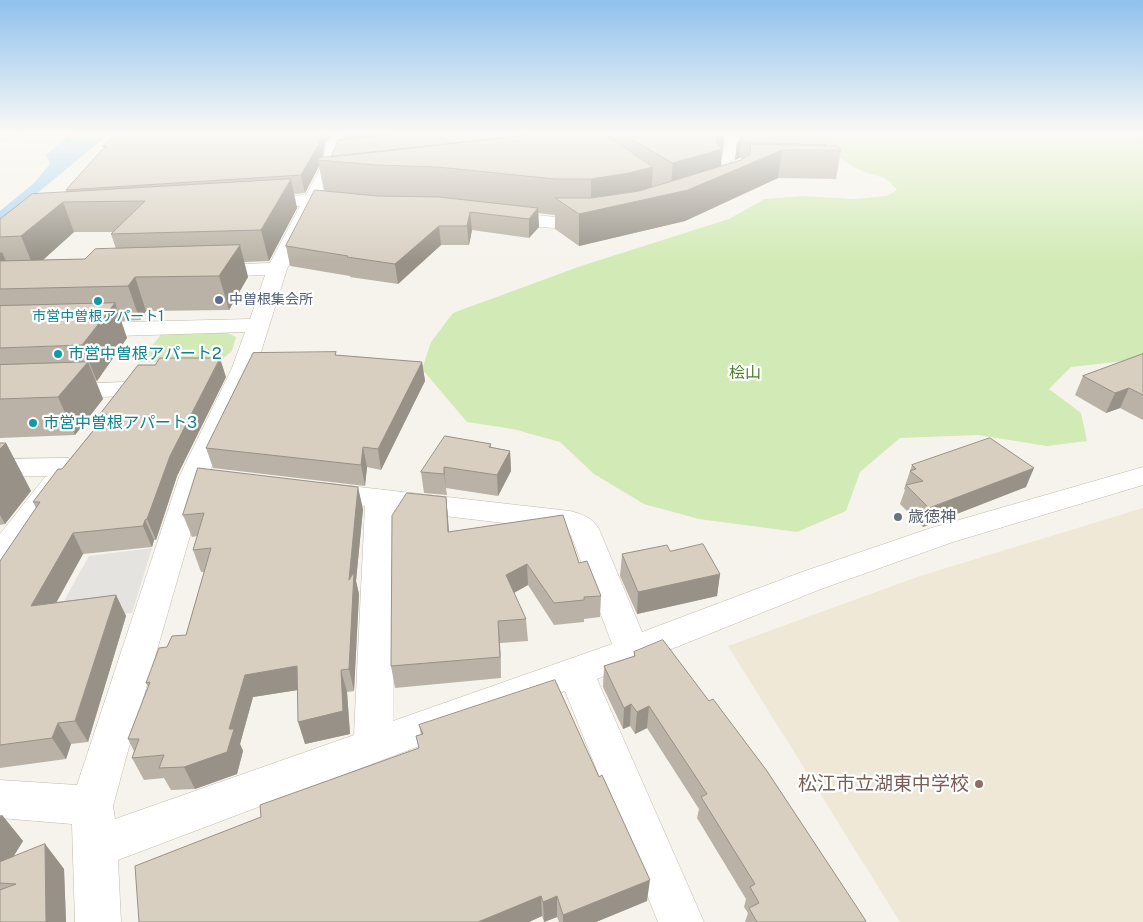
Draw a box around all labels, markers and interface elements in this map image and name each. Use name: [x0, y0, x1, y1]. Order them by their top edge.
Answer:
place label: 中曽根集会所: [229, 292, 313, 308]
marker: 中曽根集会所: [213, 294, 225, 306]
marker: 市営中曽根アパート1: [92, 295, 104, 307]
place label: 市営中曽根アパート1: [32, 309, 164, 325]
place label: 市営中曽根アパート2: [68, 344, 222, 364]
marker: 市営中曽根アパート2: [52, 348, 64, 360]
park label: 桧山: [729, 363, 761, 383]
place label: 市営中曽根アパート3: [43, 413, 197, 433]
marker: 市営中曽根アパート3: [27, 417, 39, 429]
place label: 歳徳神: [908, 507, 956, 527]
marker: 歳徳神: [892, 511, 904, 523]
place label: 松江市立湖東中学校: [798, 773, 969, 795]
marker: 松江市立湖東中学校: [973, 778, 985, 790]

